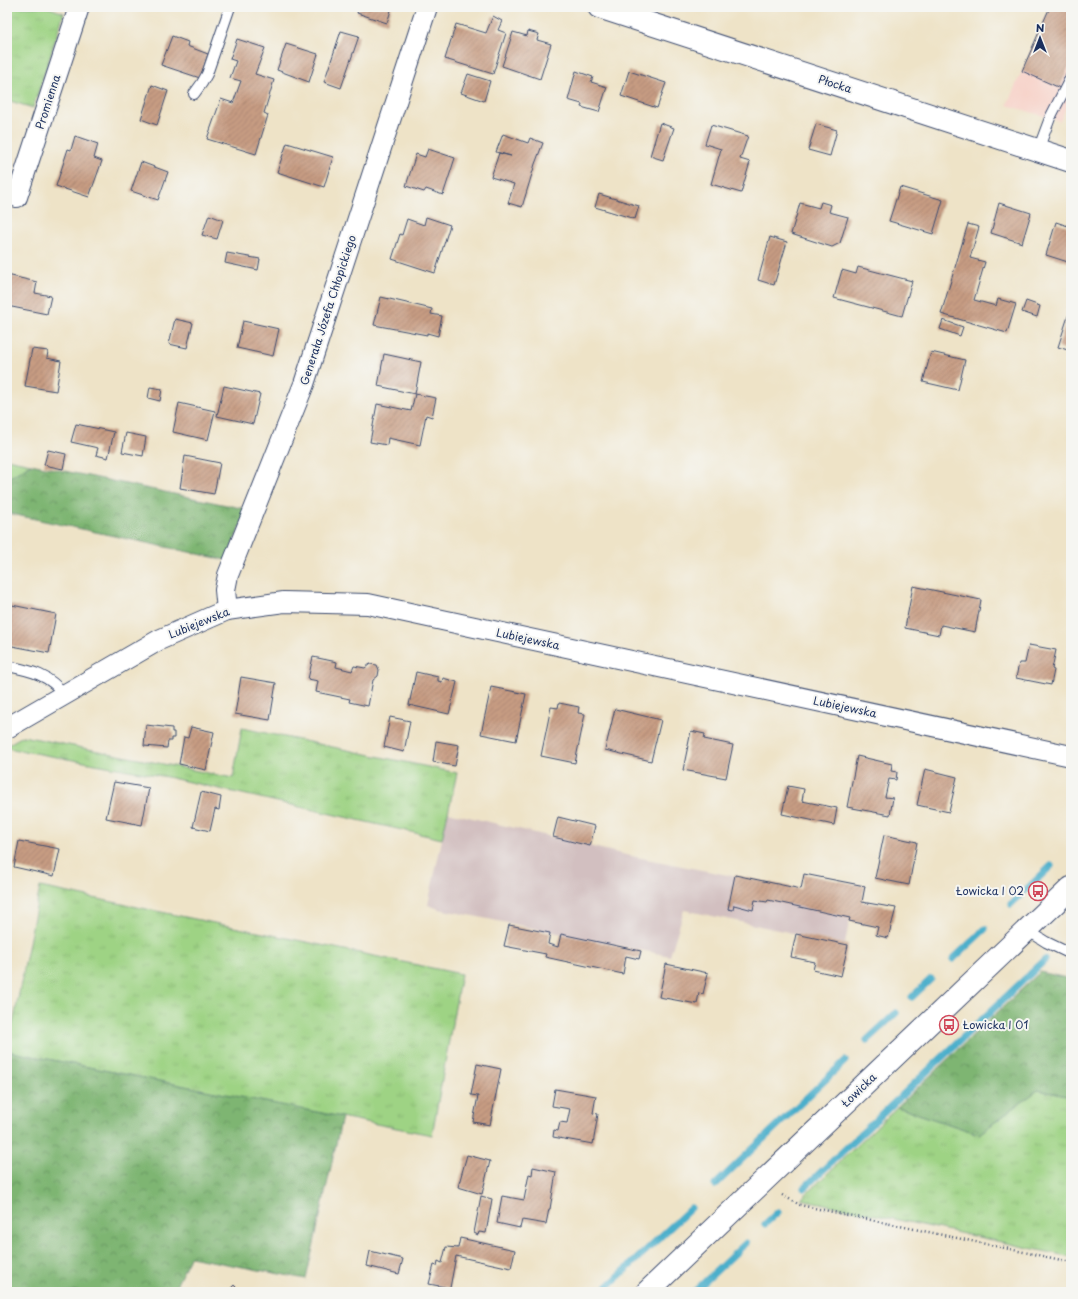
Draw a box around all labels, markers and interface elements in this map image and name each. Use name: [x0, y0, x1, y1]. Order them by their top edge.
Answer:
north arrow: [1020, 18, 1060, 58]
text: N: [1036, 19, 1045, 36]
street label: Płocka: [816, 70, 854, 97]
street label: Promienna: [31, 72, 64, 131]
street label: Generała Józefa Chłopickiego: [295, 233, 360, 387]
street label: Lubiejewska: [166, 603, 232, 643]
street label: Lubiejewska: [495, 623, 562, 654]
street label: Lubiejewska: [812, 691, 879, 722]
bus stop icon: Łowicka I 02: [1027, 880, 1049, 902]
place label: Łowicka I 02: [955, 882, 1024, 899]
bus stop icon: Łowicka I 01: [938, 1014, 960, 1036]
place label: Łowicka I 01: [962, 1016, 1028, 1033]
street label: Łowicka: [837, 1069, 880, 1111]

